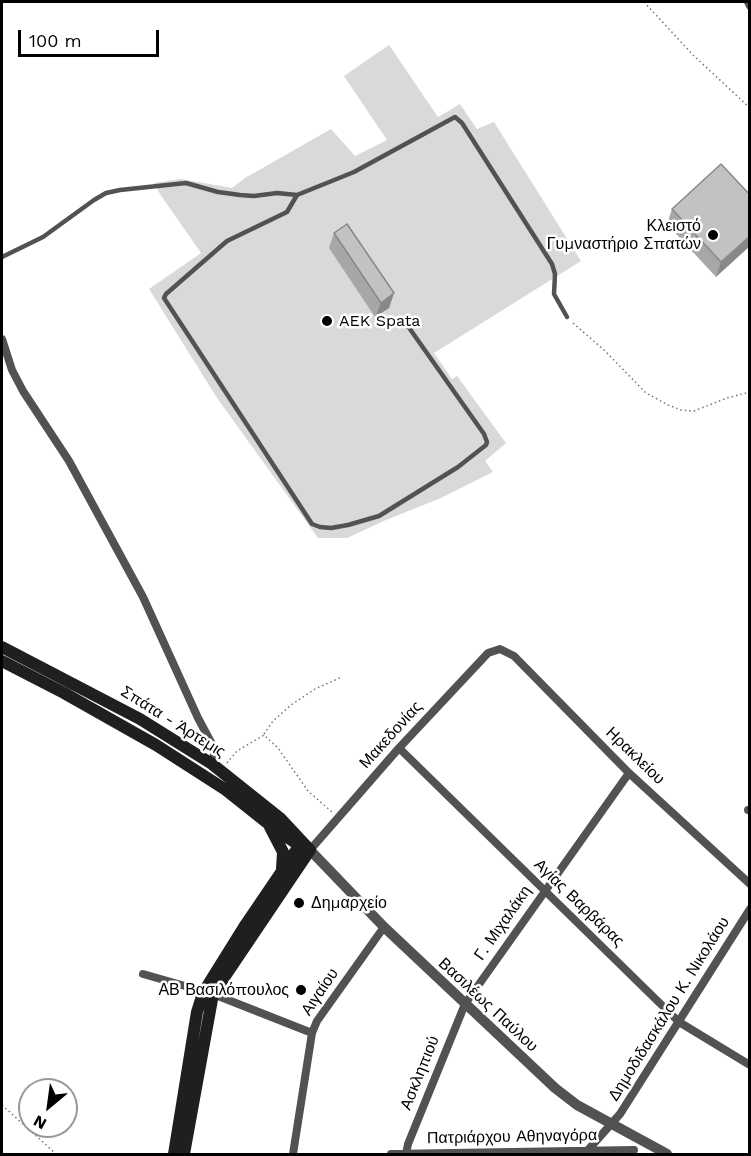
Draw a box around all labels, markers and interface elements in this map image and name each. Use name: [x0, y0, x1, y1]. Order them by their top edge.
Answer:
scale bar: [21, 18, 162, 56]
text: 100 m: [29, 30, 82, 51]
place label: Κλειστό Γυμναστήριο Σπατών: [547, 216, 701, 254]
marker: Κλειστό Γυμναστήριο Σπατών: [706, 228, 720, 242]
place label: AEK Spata: [339, 311, 420, 331]
marker: AEK Spata: [320, 314, 334, 328]
street label: Σπάτα - Άρτεμις: [117, 682, 229, 762]
street label: Μακεδονίας: [356, 697, 426, 773]
street label: Ηρακλείου: [602, 723, 668, 789]
street label: Αγίας Βαρβάρας: [530, 855, 628, 951]
street label: Γ. Μιχαλάκη: [470, 882, 536, 964]
place label: Δημαρχείο: [311, 893, 387, 913]
marker: Δημαρχείο: [292, 896, 306, 910]
street label: Δημοδιδασκάλου Κ. Νικολάου: [604, 913, 734, 1105]
street label: Βασιλέως Παύλου: [434, 954, 542, 1056]
street label: Αιγαίου: [297, 965, 343, 1019]
place label: ΑΒ Βασιλόπουλος: [158, 980, 289, 1000]
marker: ΑΒ Βασιλόπουλος: [294, 983, 308, 997]
street label: Ασκληπιού: [396, 1033, 444, 1113]
north arrow: [18, 1078, 78, 1138]
text: N: [30, 1111, 50, 1134]
street label: Πατριάρχου Αθηναγόρα: [427, 1126, 597, 1148]

